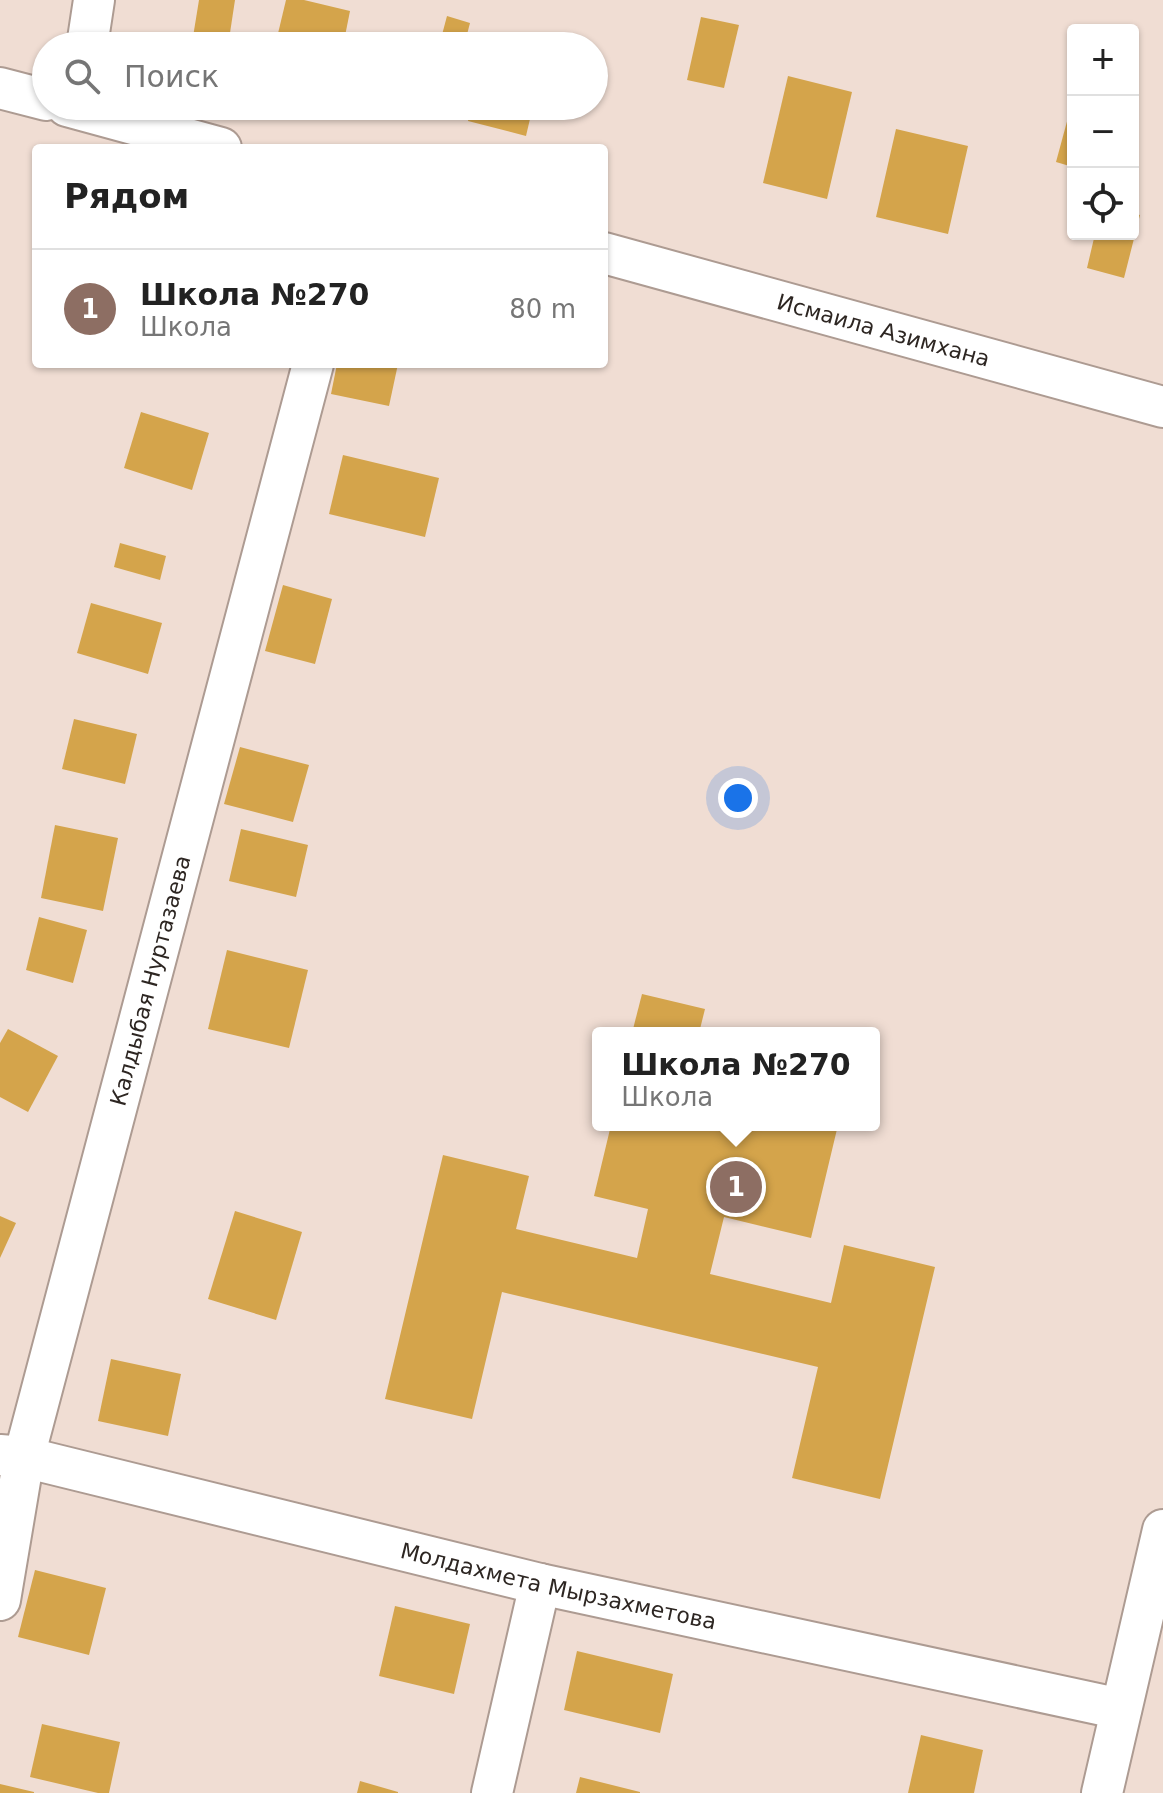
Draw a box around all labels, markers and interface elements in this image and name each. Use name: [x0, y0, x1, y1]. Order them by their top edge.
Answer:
map controls: [1067, 24, 1139, 240]
button: +: [1067, 24, 1139, 96]
search box: [32, 32, 608, 120]
icon: search: [60, 54, 104, 98]
text: Поиск: [124, 59, 219, 94]
button: −: [1067, 96, 1139, 168]
button: locate: [1067, 168, 1139, 240]
text: Рядом: [64, 176, 189, 216]
text: Школа №270: [140, 277, 369, 312]
street label: Исмаила Азимхана: [774, 289, 993, 372]
text: 1: [81, 294, 99, 324]
text: 80 m: [509, 294, 576, 324]
text: Школа: [140, 312, 232, 342]
your location: [718, 778, 758, 818]
street label: Калдыбая Нуртазаева: [105, 853, 196, 1108]
popup: [592, 1027, 880, 1131]
text: Школа №270: [621, 1047, 851, 1082]
text: Школа: [621, 1082, 713, 1112]
pin: 1: [710, 1157, 762, 1217]
street label: Молдахмета Мырзахметова: [398, 1538, 719, 1635]

